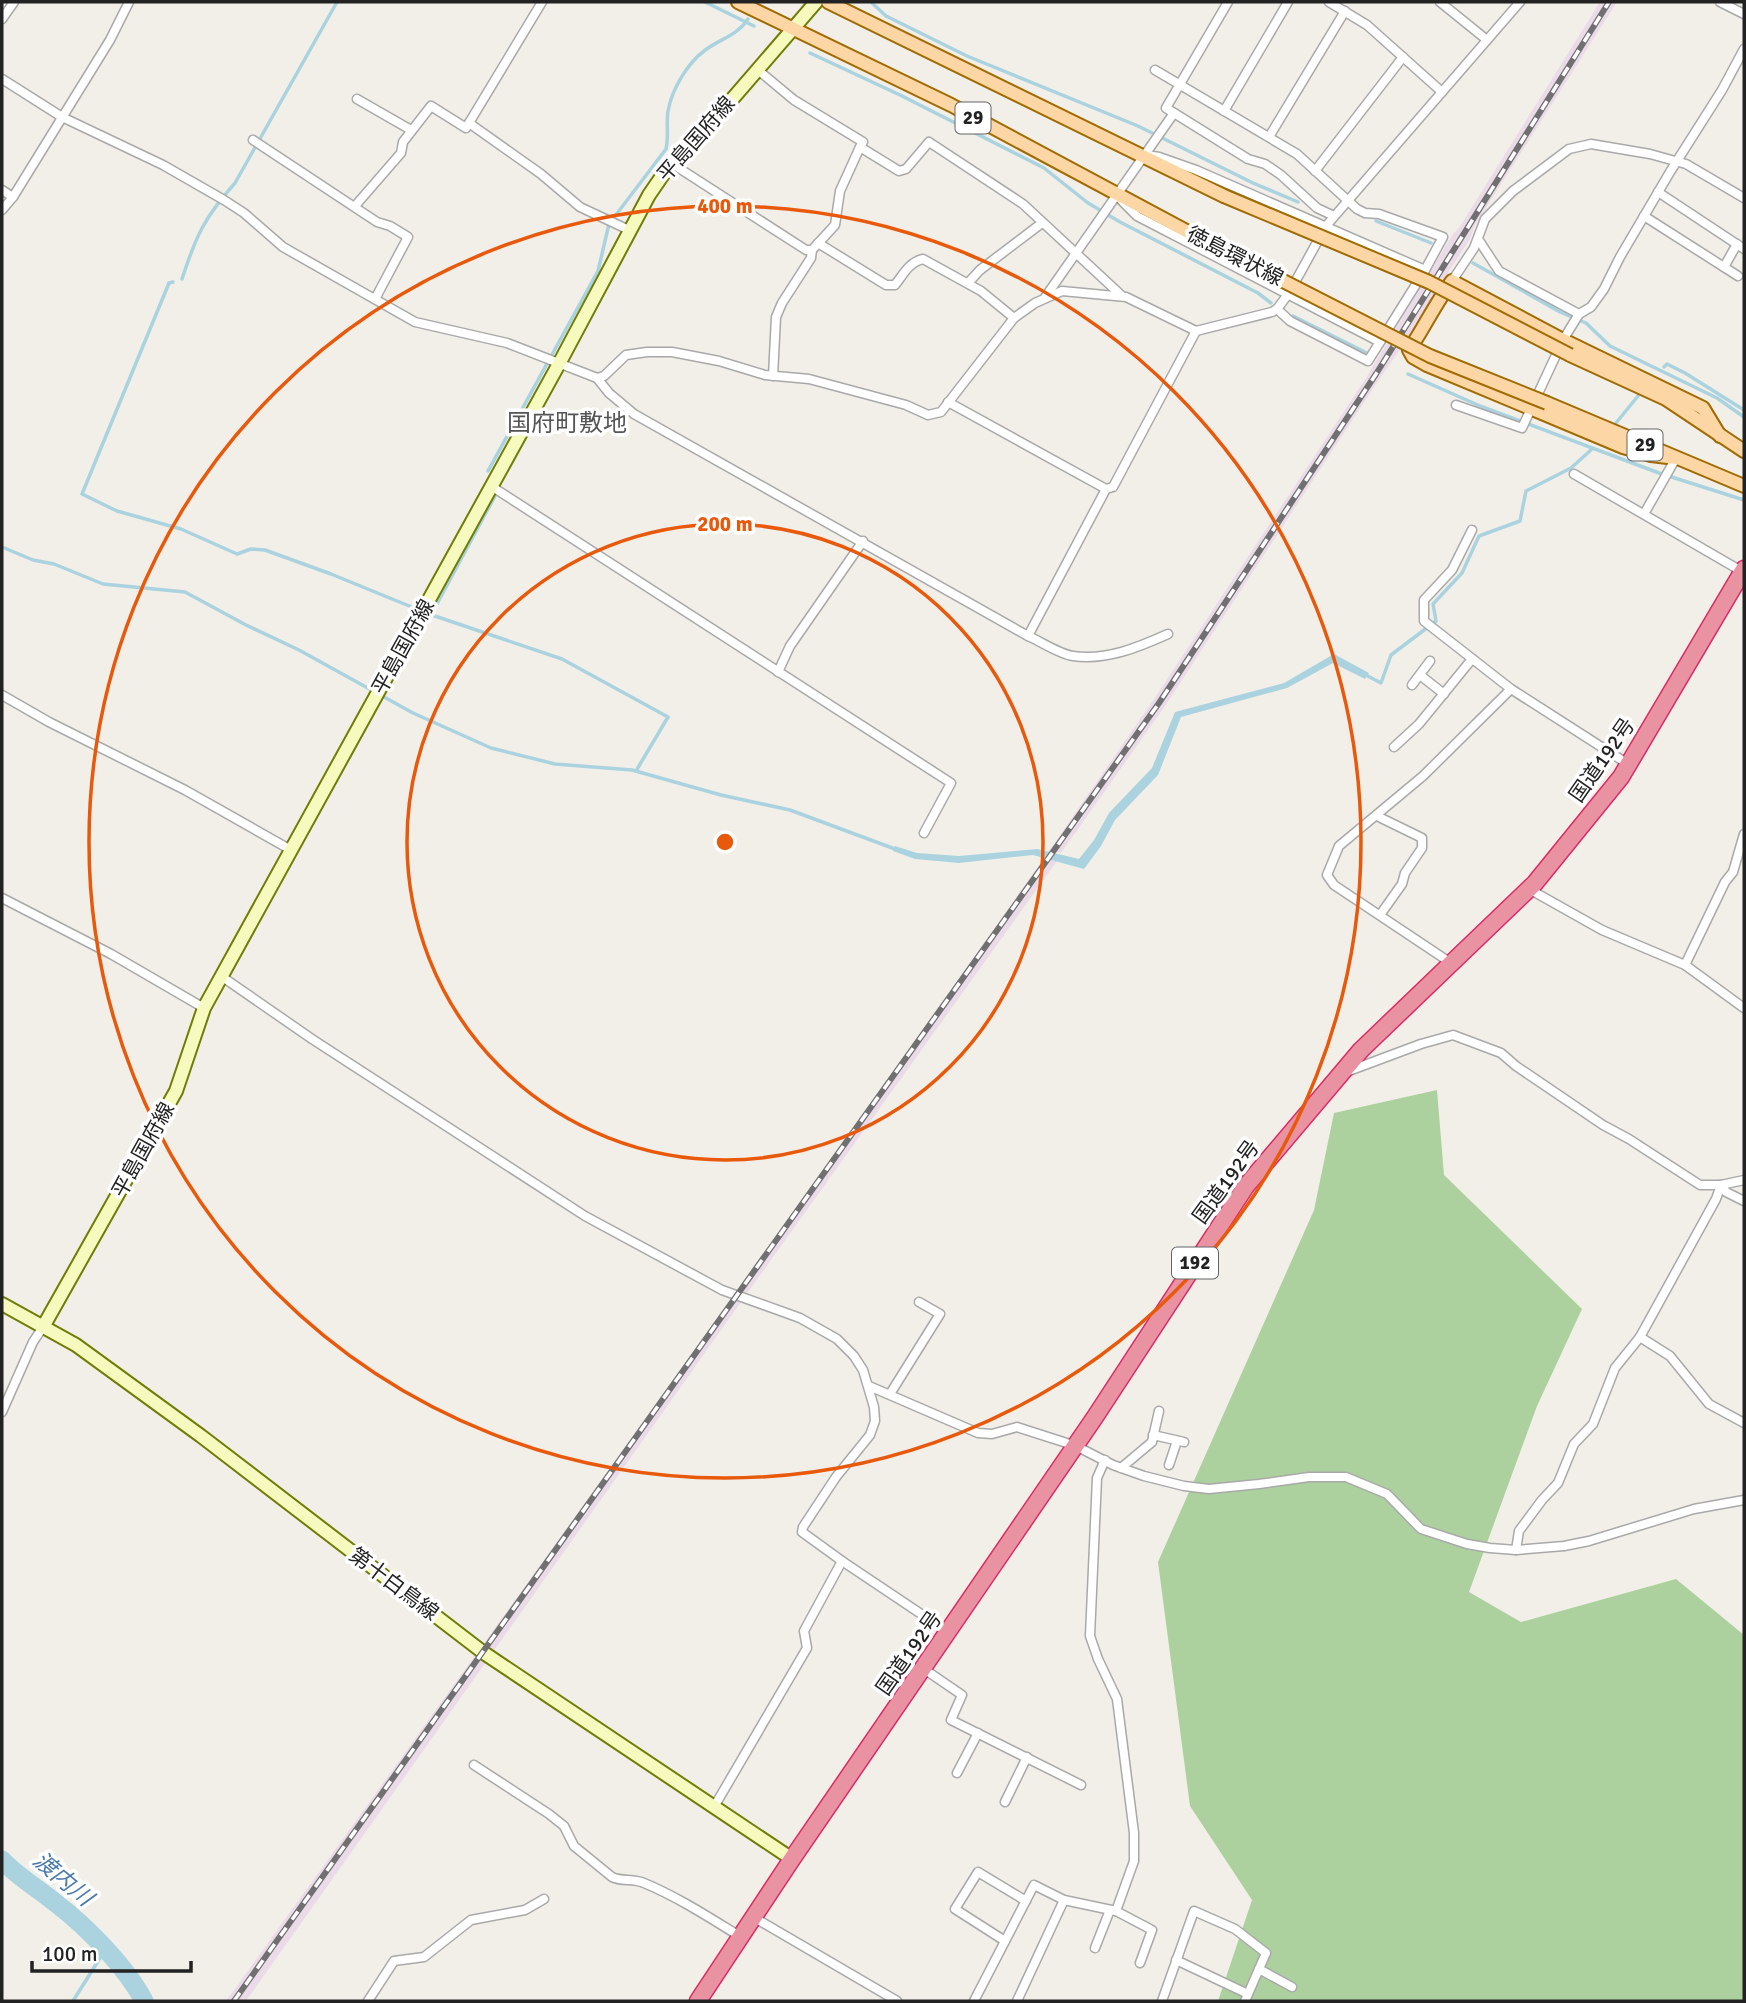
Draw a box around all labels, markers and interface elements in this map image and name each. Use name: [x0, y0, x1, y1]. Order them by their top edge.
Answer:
street label: 平島国府線: [652, 91, 740, 187]
road number: 29: [956, 102, 990, 134]
text: 400 m: [697, 193, 753, 219]
street label: 徳島環状線: [1182, 221, 1288, 291]
district label: 国府町敷地: [507, 408, 627, 438]
road number: 29: [1628, 430, 1662, 460]
text: 200 m: [697, 511, 753, 537]
street label: 平島国府線: [366, 595, 440, 699]
street label: 国道192号: [1564, 713, 1640, 807]
centre of rings: [713, 830, 737, 854]
street label: 平島国府線: [106, 1098, 180, 1202]
street label: 国道192号: [1187, 1135, 1265, 1229]
road number: 192: [1172, 1247, 1218, 1278]
street label: 第十白鳥線: [344, 1542, 444, 1626]
street label: 国道192号: [871, 1606, 947, 1700]
water label: 渡内川: [27, 1846, 101, 1914]
scale bar: [32, 1930, 191, 1974]
text: 100 m: [42, 1941, 97, 1967]

